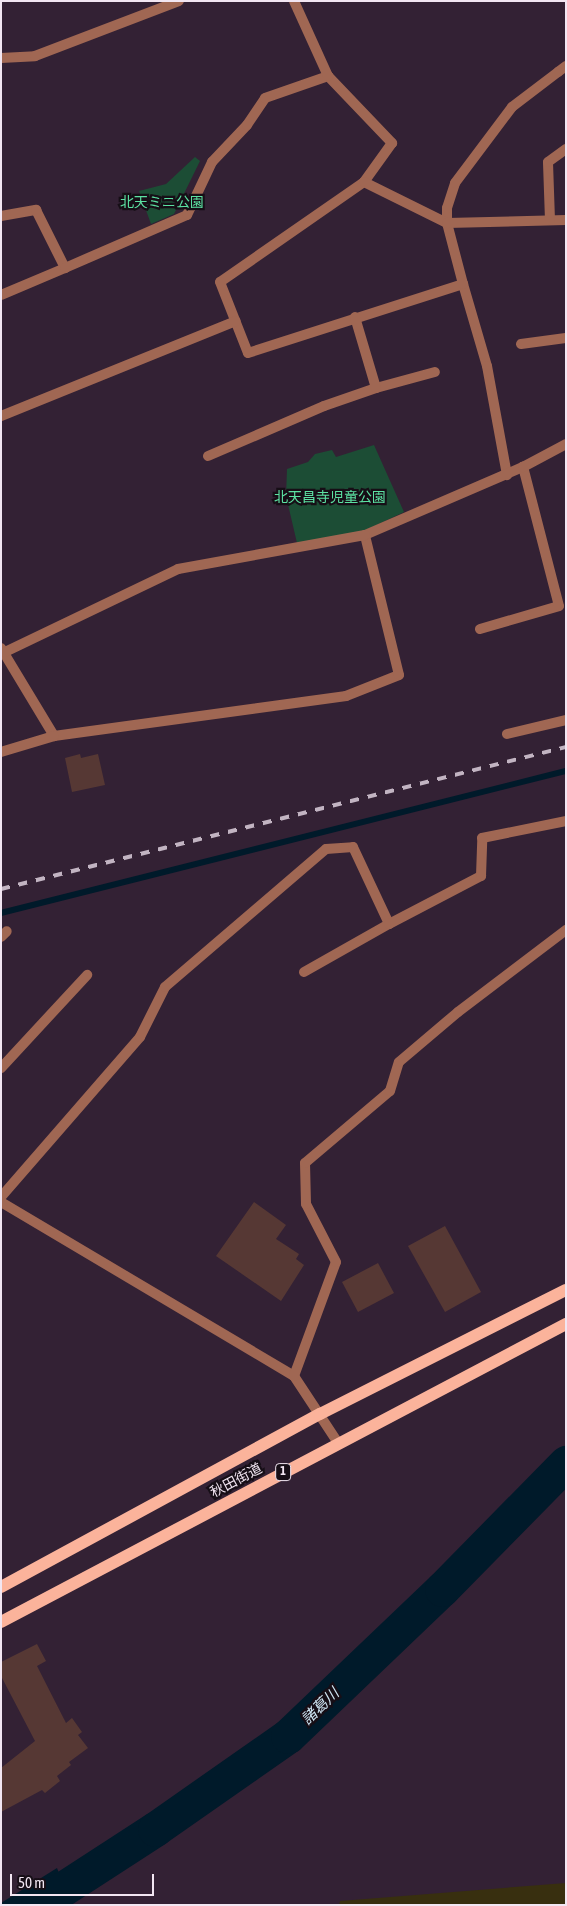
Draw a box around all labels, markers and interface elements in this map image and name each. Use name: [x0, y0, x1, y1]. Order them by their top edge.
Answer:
park label: 北天ミニ公園: [120, 194, 204, 210]
park label: 北天昌寺児童公園: [274, 489, 386, 505]
street label: 秋田街道: [207, 1459, 265, 1501]
road number: 1: [274, 1462, 292, 1481]
water label: 諸葛川: [298, 1684, 342, 1728]
scale bar: [12, 1864, 156, 1896]
text: 50 m: [18, 1874, 45, 1891]

